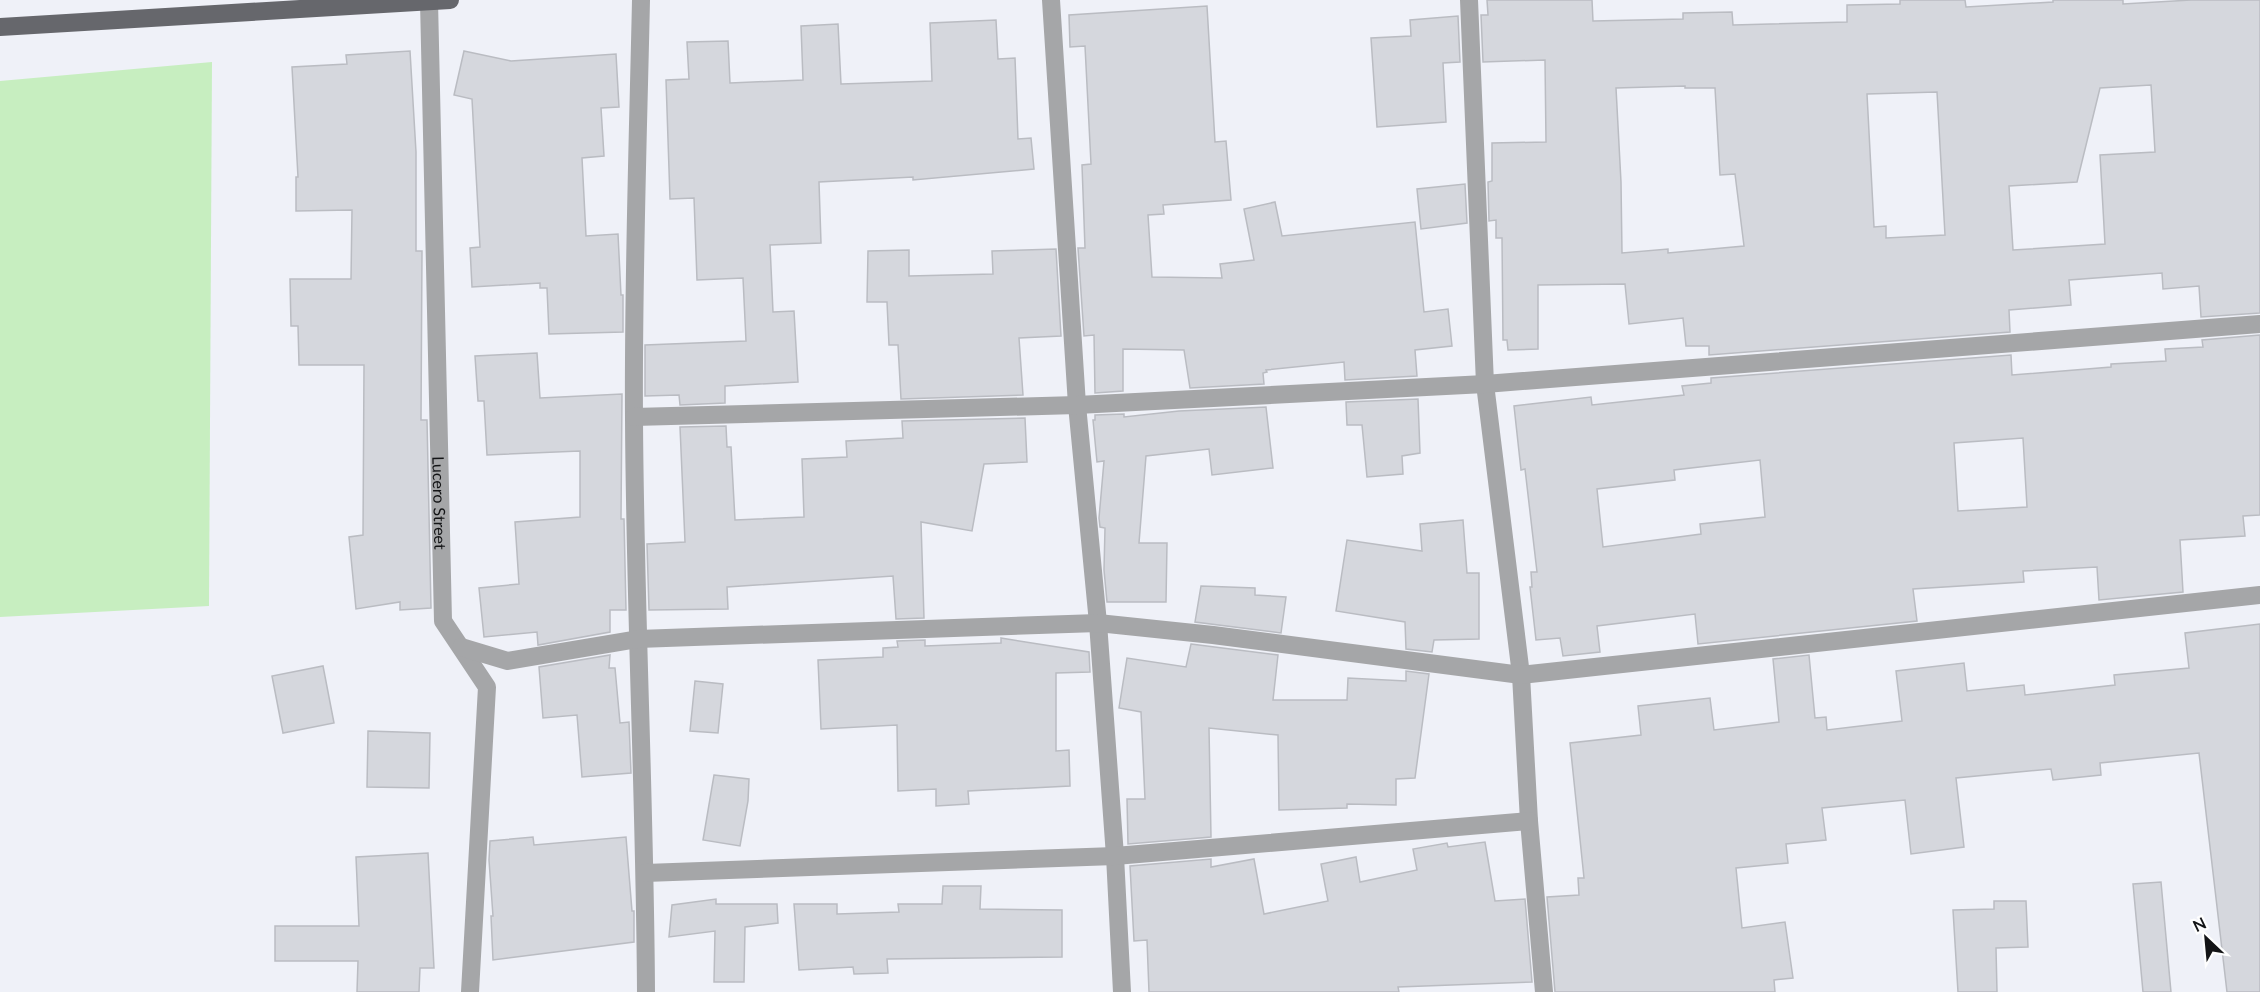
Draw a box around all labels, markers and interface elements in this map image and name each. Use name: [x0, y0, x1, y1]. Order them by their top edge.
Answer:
street label: Lucero Street: [430, 456, 451, 550]
north arrow: [2176, 908, 2236, 968]
text: N: [2190, 913, 2209, 935]

